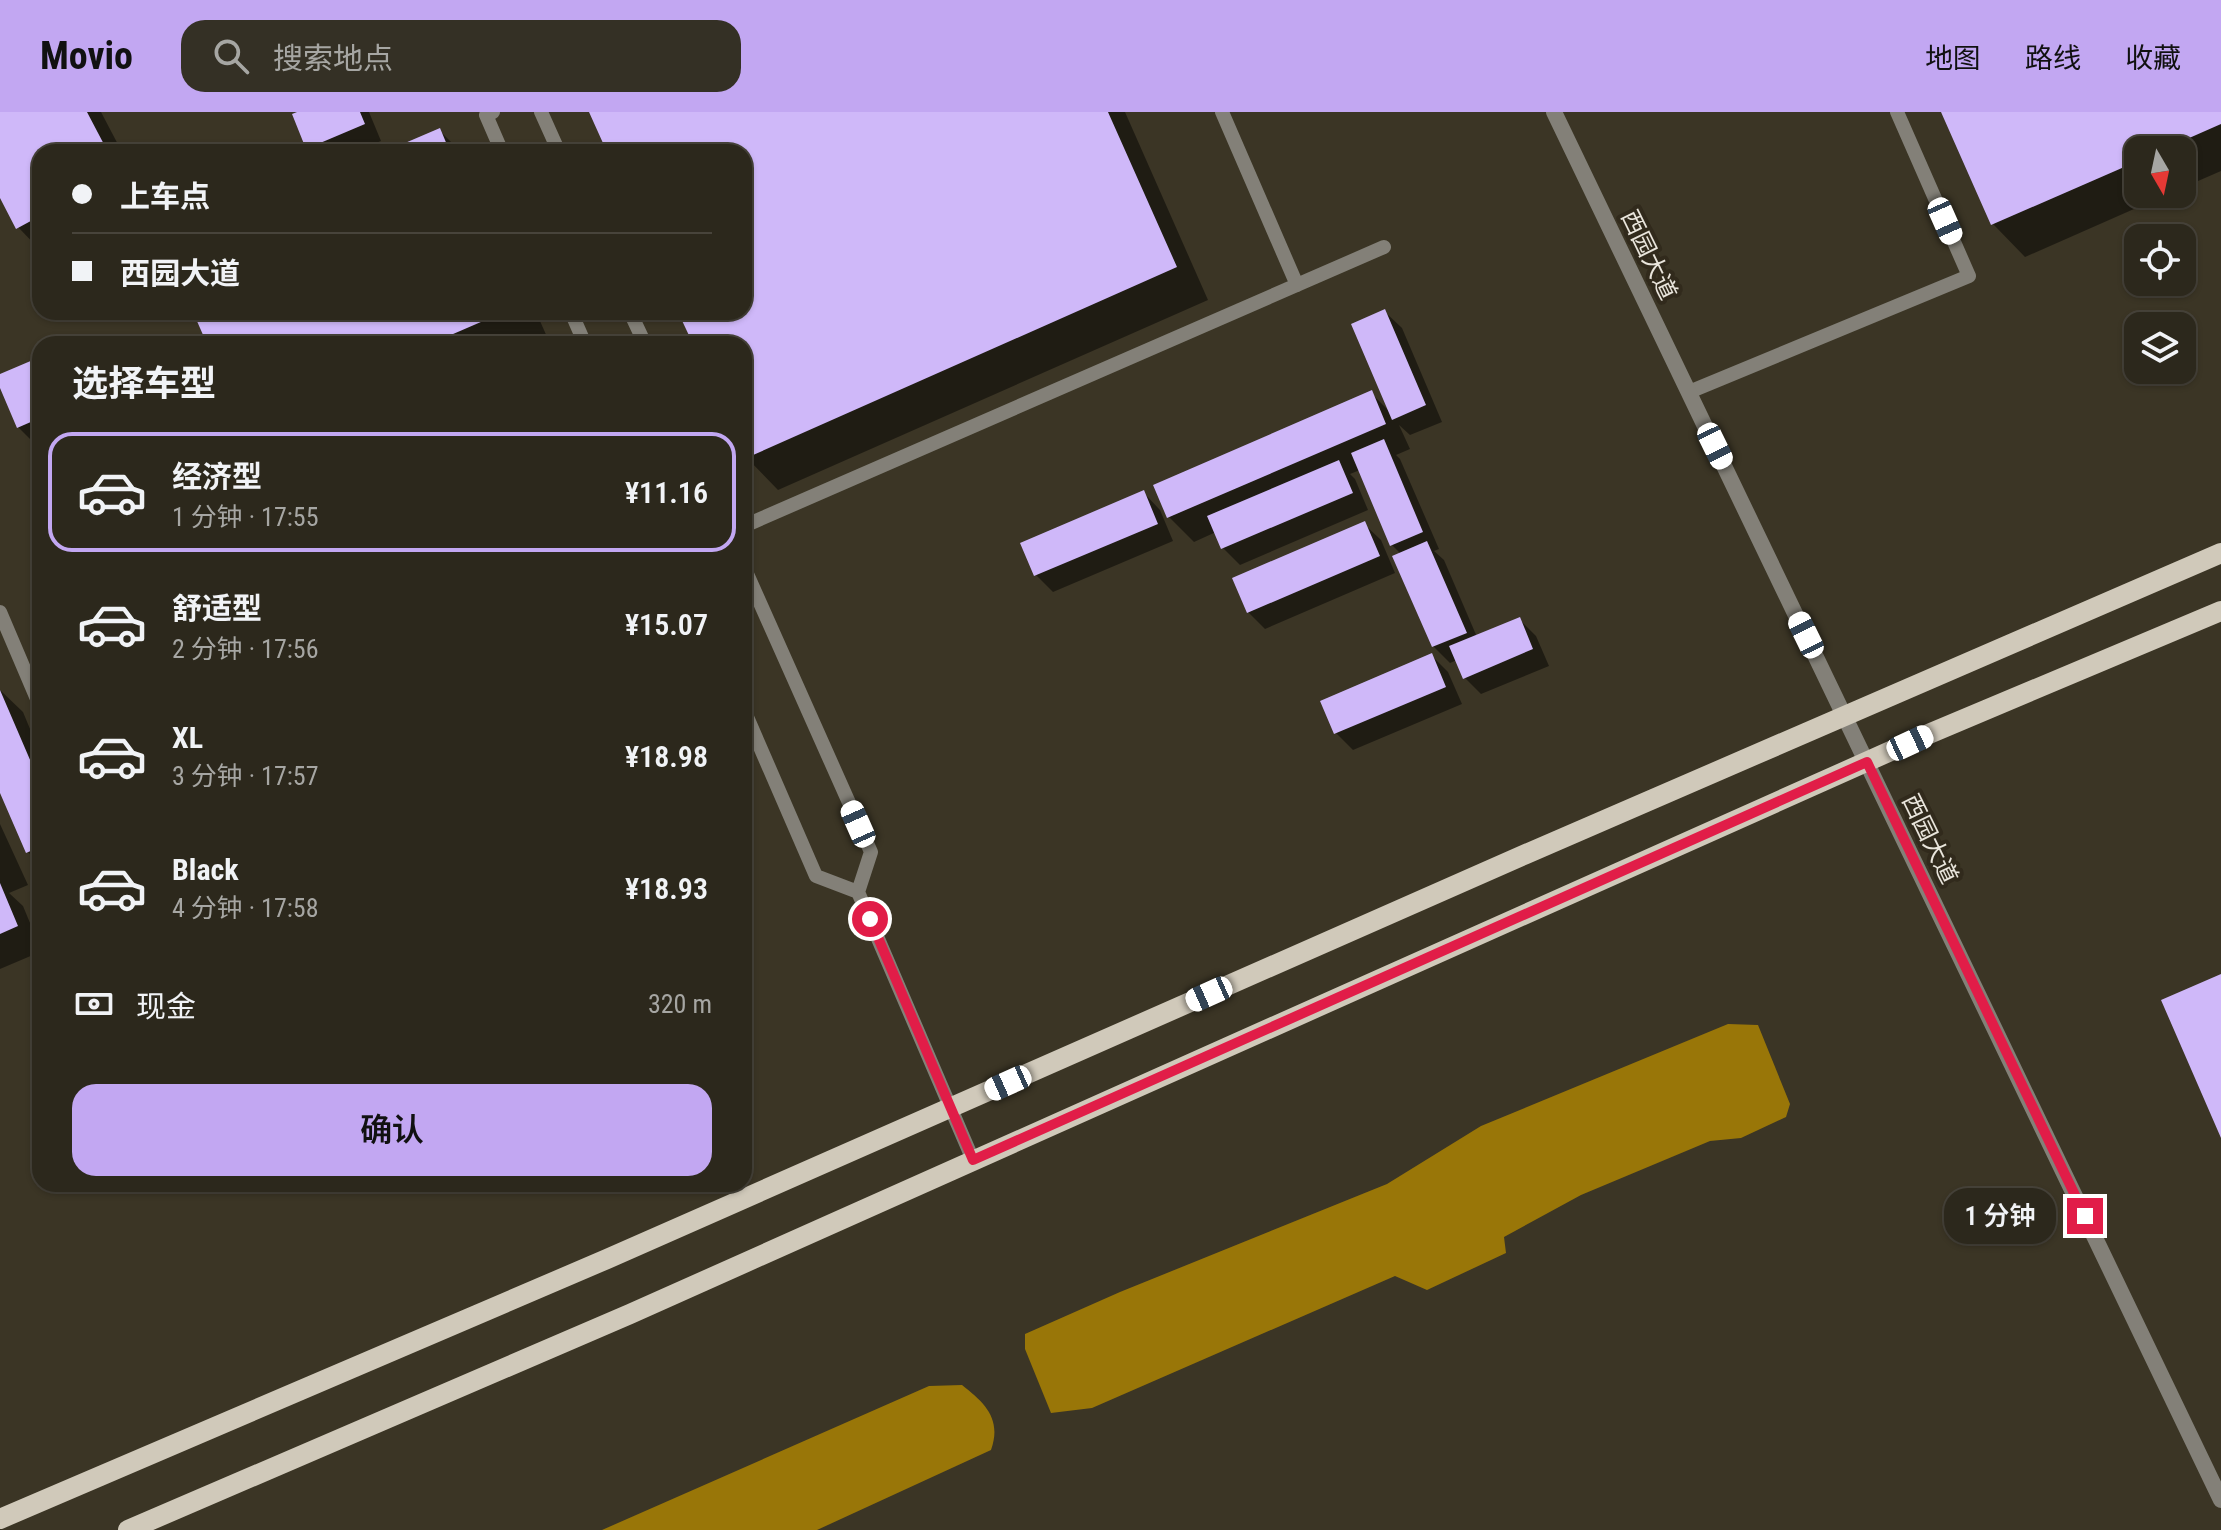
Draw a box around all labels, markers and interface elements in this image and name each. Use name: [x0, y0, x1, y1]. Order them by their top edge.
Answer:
search box: [181, 20, 741, 92]
text: Movio: [40, 34, 133, 78]
icon: search: [209, 34, 253, 78]
text: 搜索地点: [273, 41, 393, 76]
text: 地图: [1925, 42, 1981, 75]
text: 路线: [2025, 42, 2081, 75]
text: 收藏: [2125, 42, 2181, 75]
north arrow: [2124, 136, 2196, 208]
map controls: [2124, 136, 2196, 384]
text: 上车点: [120, 179, 210, 214]
car: [1924, 194, 1966, 248]
street label: 西园大道: [1615, 206, 1683, 304]
button: locate: [2124, 224, 2196, 296]
text: 西园大道: [120, 256, 240, 291]
button: layers: [2124, 312, 2196, 384]
text: 选择车型: [72, 363, 216, 405]
car: [1694, 419, 1736, 473]
icon: car: [76, 456, 148, 528]
text: 经济型: [172, 459, 262, 494]
text: ¥11.16: [625, 475, 708, 510]
text: 1 分钟 · 17:55: [172, 502, 318, 532]
icon: car: [76, 588, 148, 660]
text: 舒适型: [172, 591, 262, 626]
text: ¥15.07: [625, 607, 708, 642]
car: [1785, 608, 1827, 662]
text: 2 分钟 · 17:56: [172, 634, 318, 664]
icon: car: [76, 720, 148, 792]
text: XL: [172, 720, 203, 755]
car: [1883, 722, 1937, 764]
text: ¥18.98: [625, 739, 708, 774]
text: 3 分钟 · 17:57: [172, 761, 318, 791]
street label: 西园大道: [1896, 790, 1964, 888]
car: [837, 797, 879, 851]
icon: car: [76, 852, 148, 924]
text: Black: [172, 852, 239, 887]
text: ¥18.93: [625, 871, 708, 906]
text: 4 分钟 · 17:58: [172, 893, 318, 923]
route start: [852, 901, 888, 937]
car: [1182, 973, 1236, 1015]
icon: cash: [72, 982, 116, 1026]
text: 现金: [136, 989, 196, 1024]
text: 320 m: [648, 989, 712, 1019]
car: [981, 1062, 1035, 1104]
button: 确认: [72, 1084, 712, 1176]
callout: 1 分钟: [1945, 1188, 2057, 1244]
route end: [2067, 1198, 2103, 1234]
text: 1 分钟: [1964, 1201, 2036, 1231]

